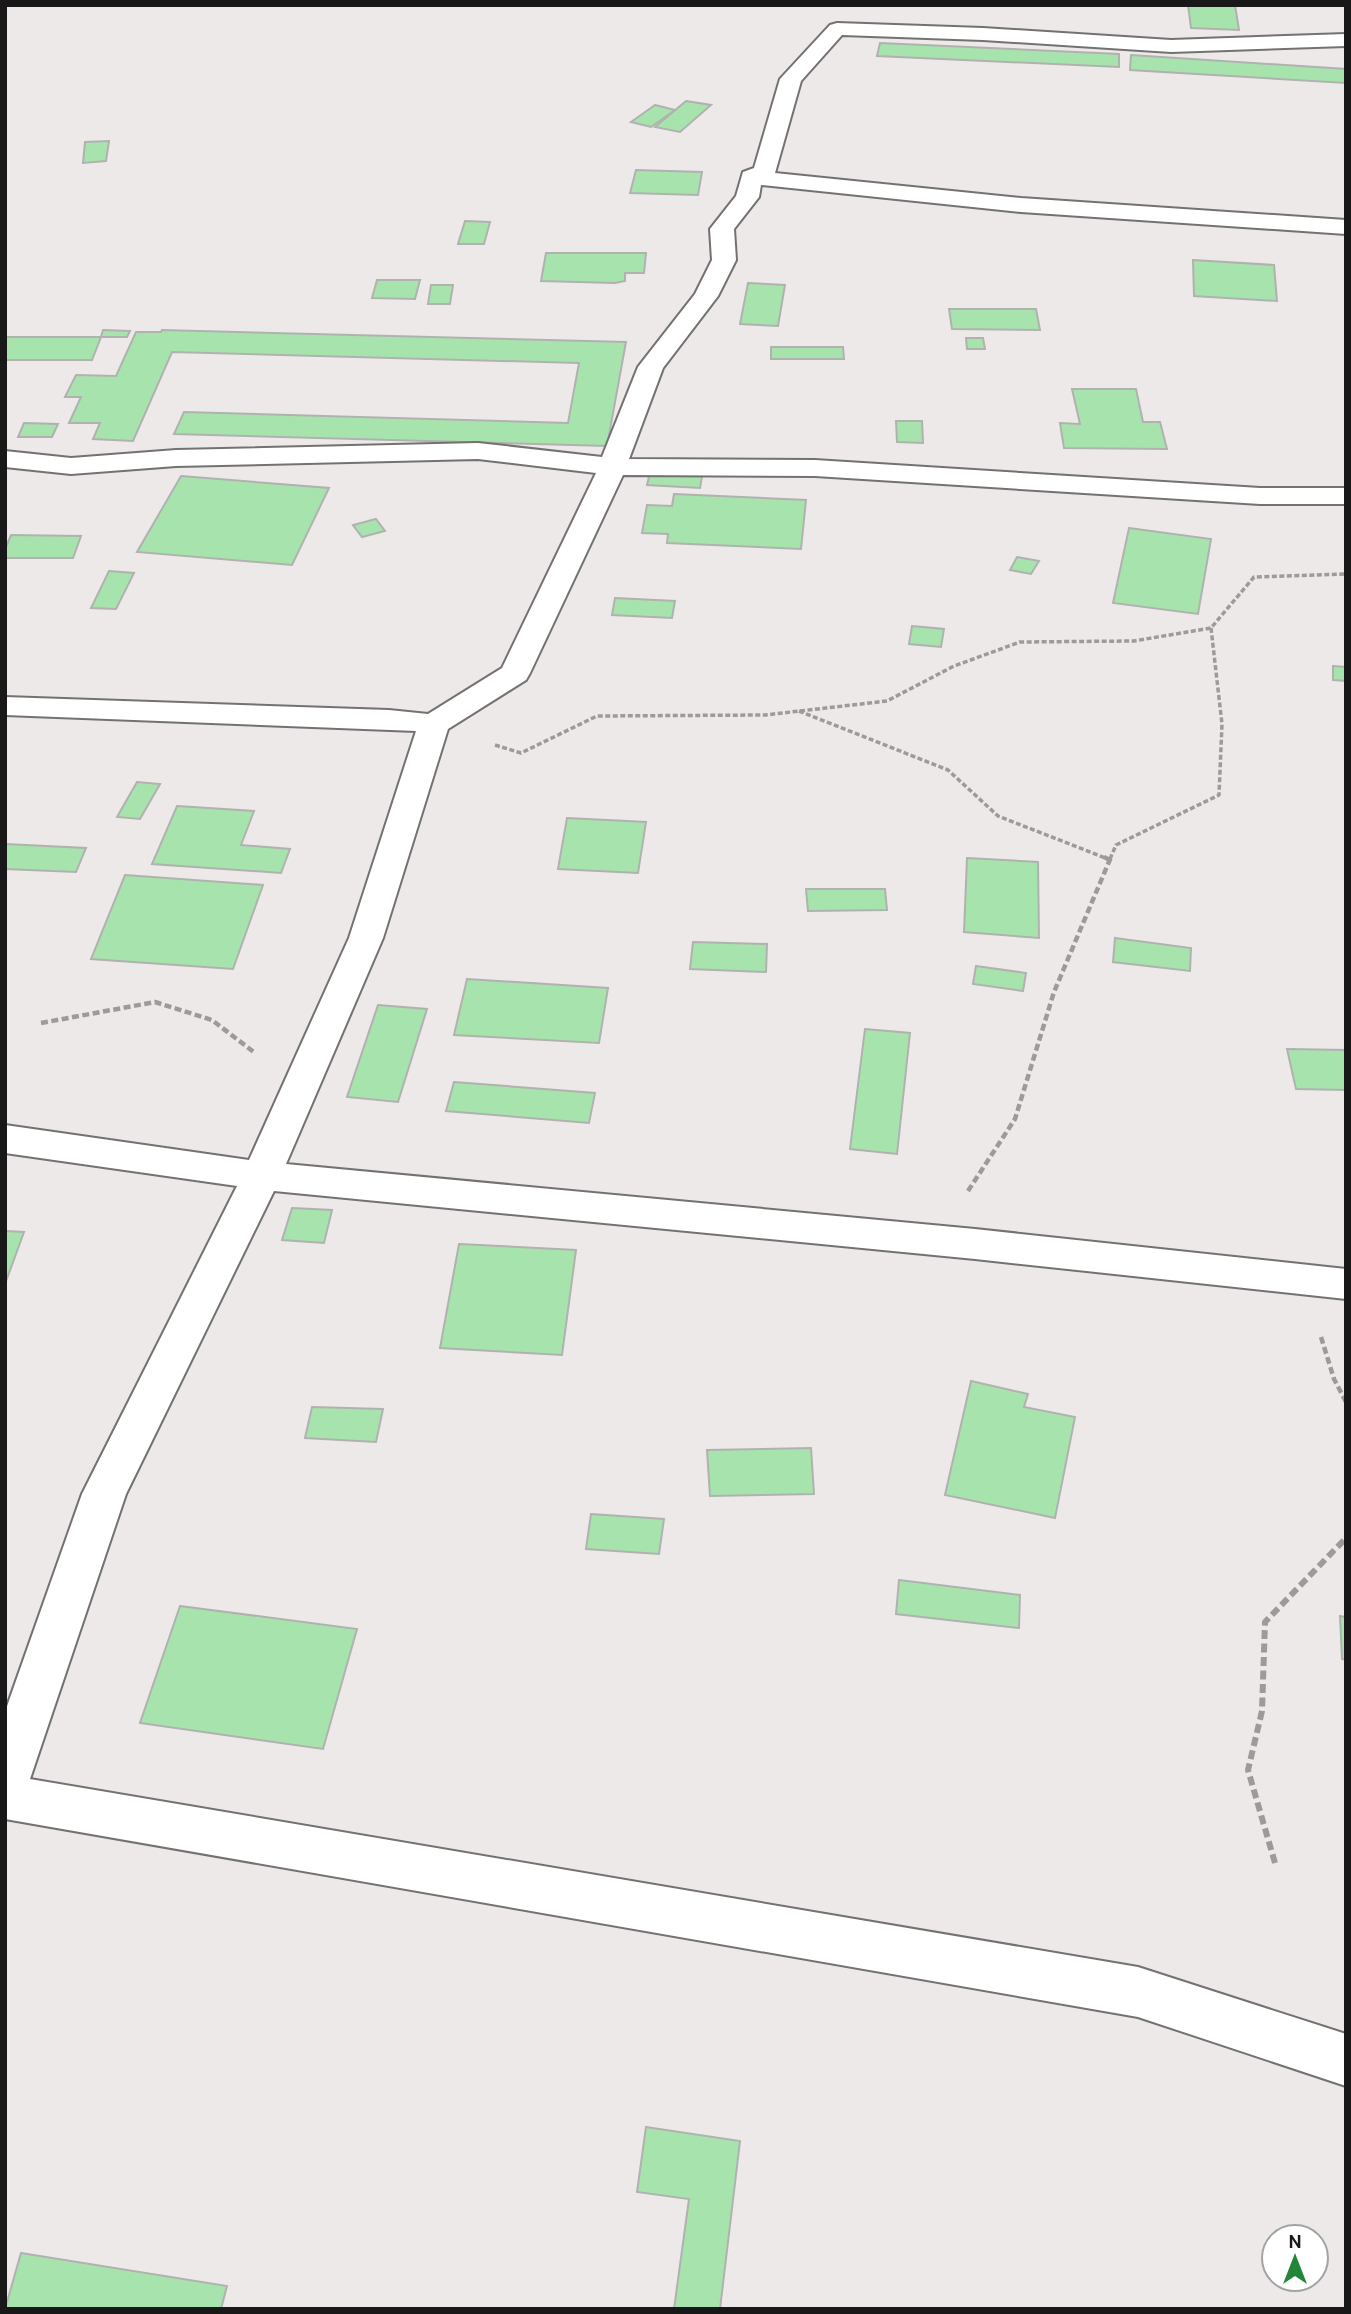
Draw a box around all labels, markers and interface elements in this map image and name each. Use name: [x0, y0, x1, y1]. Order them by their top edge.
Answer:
north arrow: [1260, 2223, 1330, 2293]
text: N: [1288, 2231, 1302, 2255]

